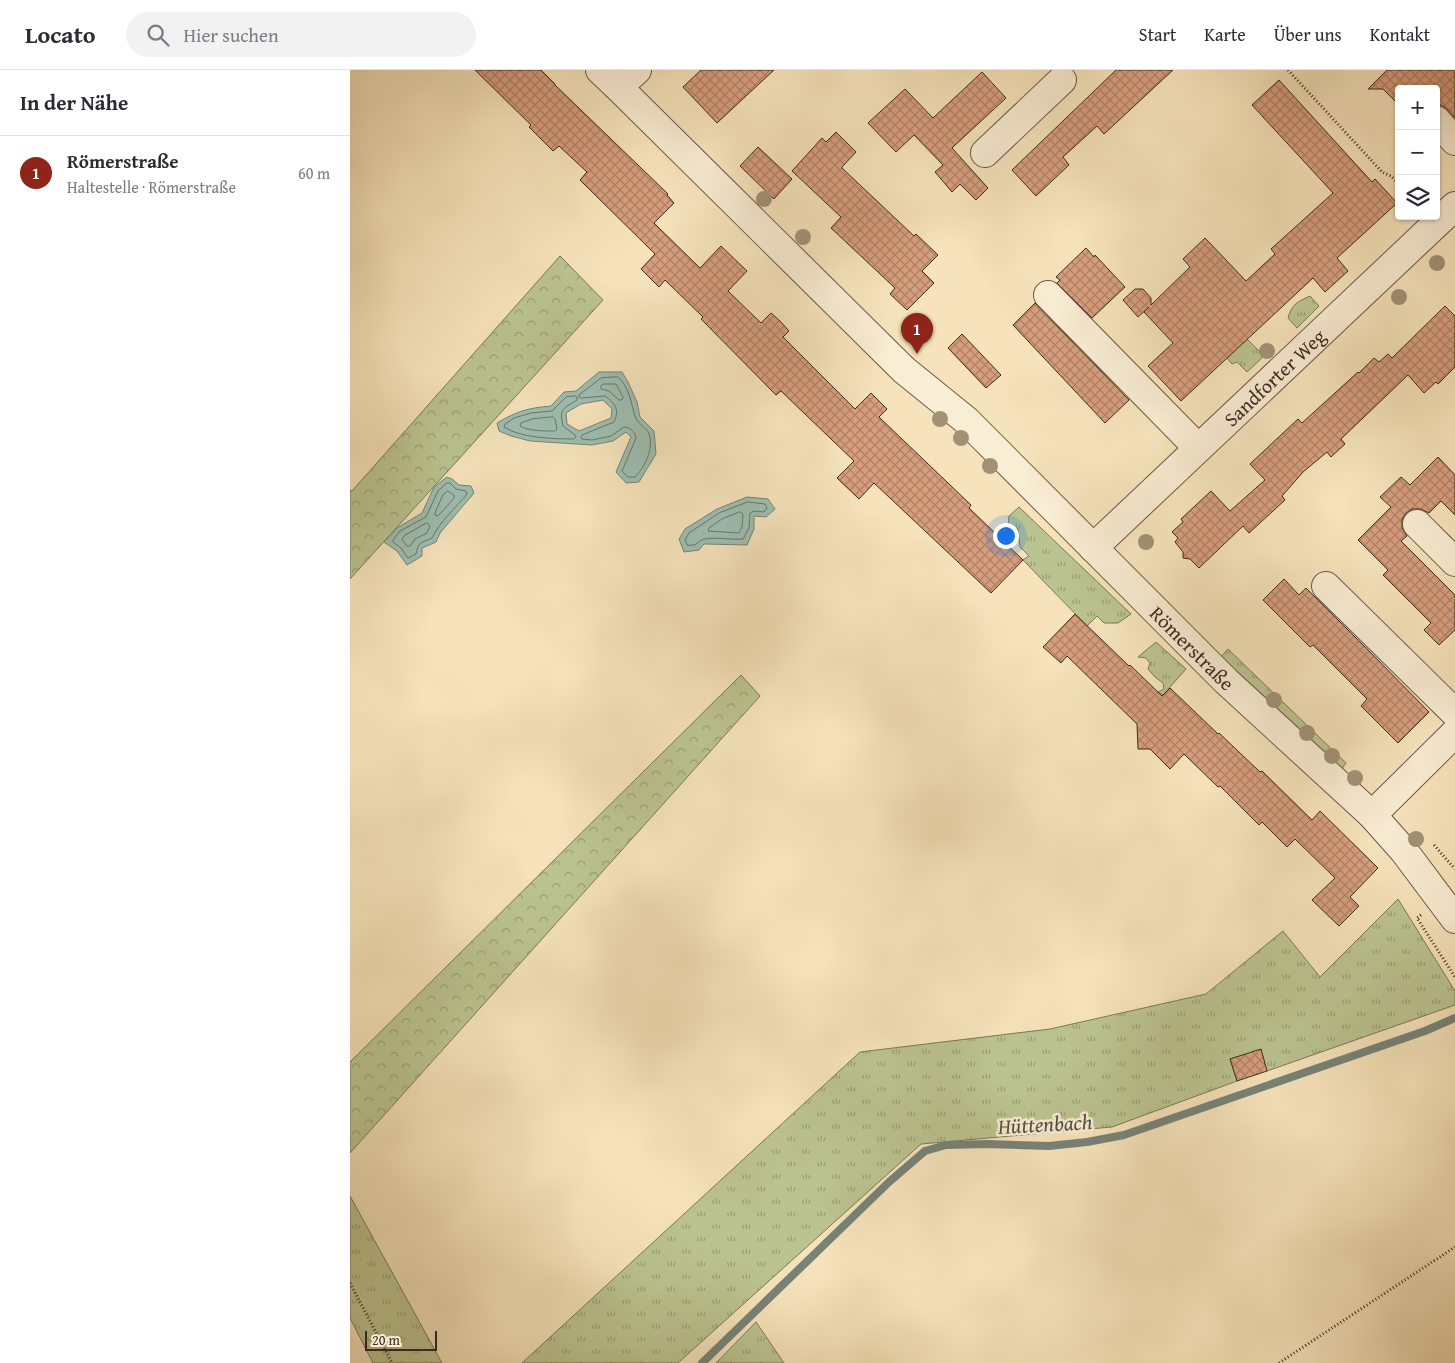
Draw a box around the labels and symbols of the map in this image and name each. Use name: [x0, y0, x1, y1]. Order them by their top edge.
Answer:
pin: 1: [901, 313, 933, 354]
street label: Sandforter Weg: [1217, 322, 1332, 432]
your location: [993, 523, 1019, 549]
street label: Römerstraße: [1144, 599, 1241, 697]
water label: Hüttenbach: [996, 1106, 1093, 1142]
scale bar: [365, 1328, 438, 1351]

